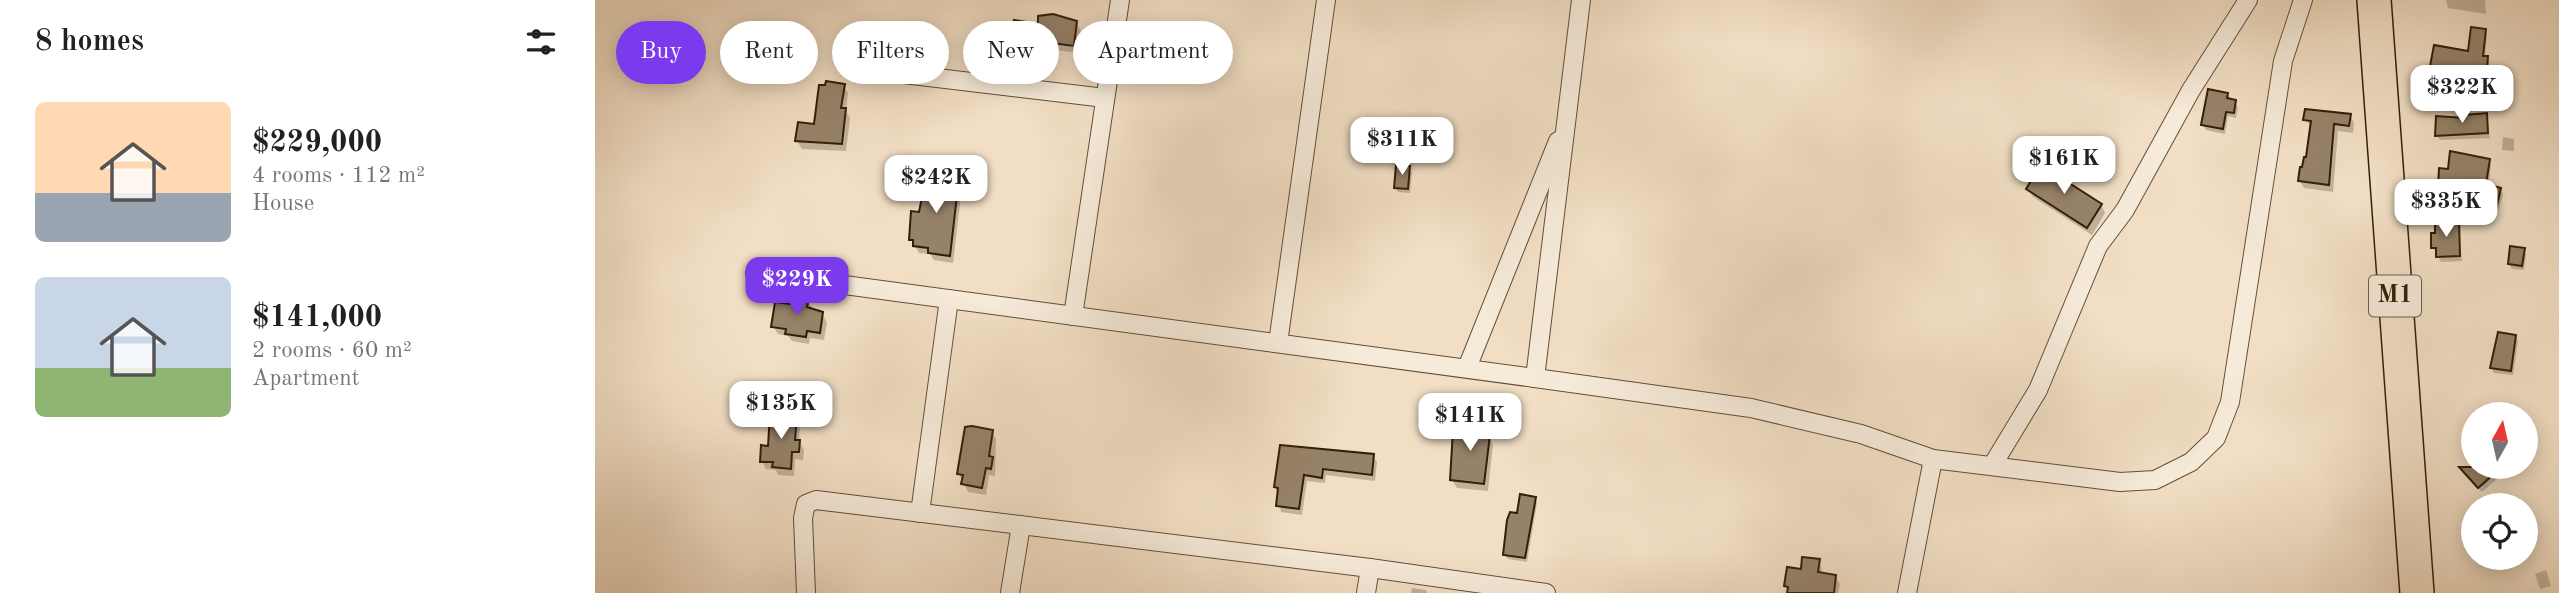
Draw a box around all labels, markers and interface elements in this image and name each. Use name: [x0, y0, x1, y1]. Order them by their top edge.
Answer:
chip: Buy: [616, 21, 706, 84]
chip: Rent: [720, 21, 818, 84]
chip: Filters: [832, 21, 949, 84]
chip: New: [963, 21, 1059, 84]
chip: Apartment: [1073, 21, 1233, 84]
icon: filters: [522, 23, 560, 61]
text: 8 homes: [35, 27, 144, 57]
pin: $322K: [2413, 66, 2511, 125]
text: $322K: [2426, 76, 2498, 99]
pin: $311K: [1353, 118, 1451, 177]
text: $229,000: [252, 128, 382, 158]
text: $311K: [1366, 128, 1438, 151]
icon: home: [91, 130, 175, 214]
pin: $161K: [2015, 136, 2113, 196]
text: $161K: [2028, 147, 2100, 170]
pin: $242K: [887, 156, 985, 215]
text: 4 rooms · 112 m²: [252, 164, 425, 187]
text: $242K: [900, 166, 972, 189]
pin: $335K: [2397, 180, 2495, 239]
text: $335K: [2410, 190, 2482, 213]
text: House: [252, 192, 314, 215]
pin: $229K: [748, 258, 846, 317]
text: $229K: [761, 268, 833, 291]
road number: M1: [2369, 276, 2421, 316]
text: $141,000: [252, 303, 382, 333]
icon: home: [91, 305, 175, 389]
text: 2 rooms · 60 m²: [252, 339, 412, 362]
text: Apartment: [252, 367, 360, 390]
pin: $135K: [732, 382, 830, 441]
text: $135K: [745, 392, 817, 415]
pin: $141K: [1421, 393, 1519, 453]
north arrow: [2461, 402, 2537, 480]
map controls: [2461, 402, 2538, 570]
text: $141K: [1434, 404, 1506, 427]
button: locate: [2461, 493, 2538, 570]

